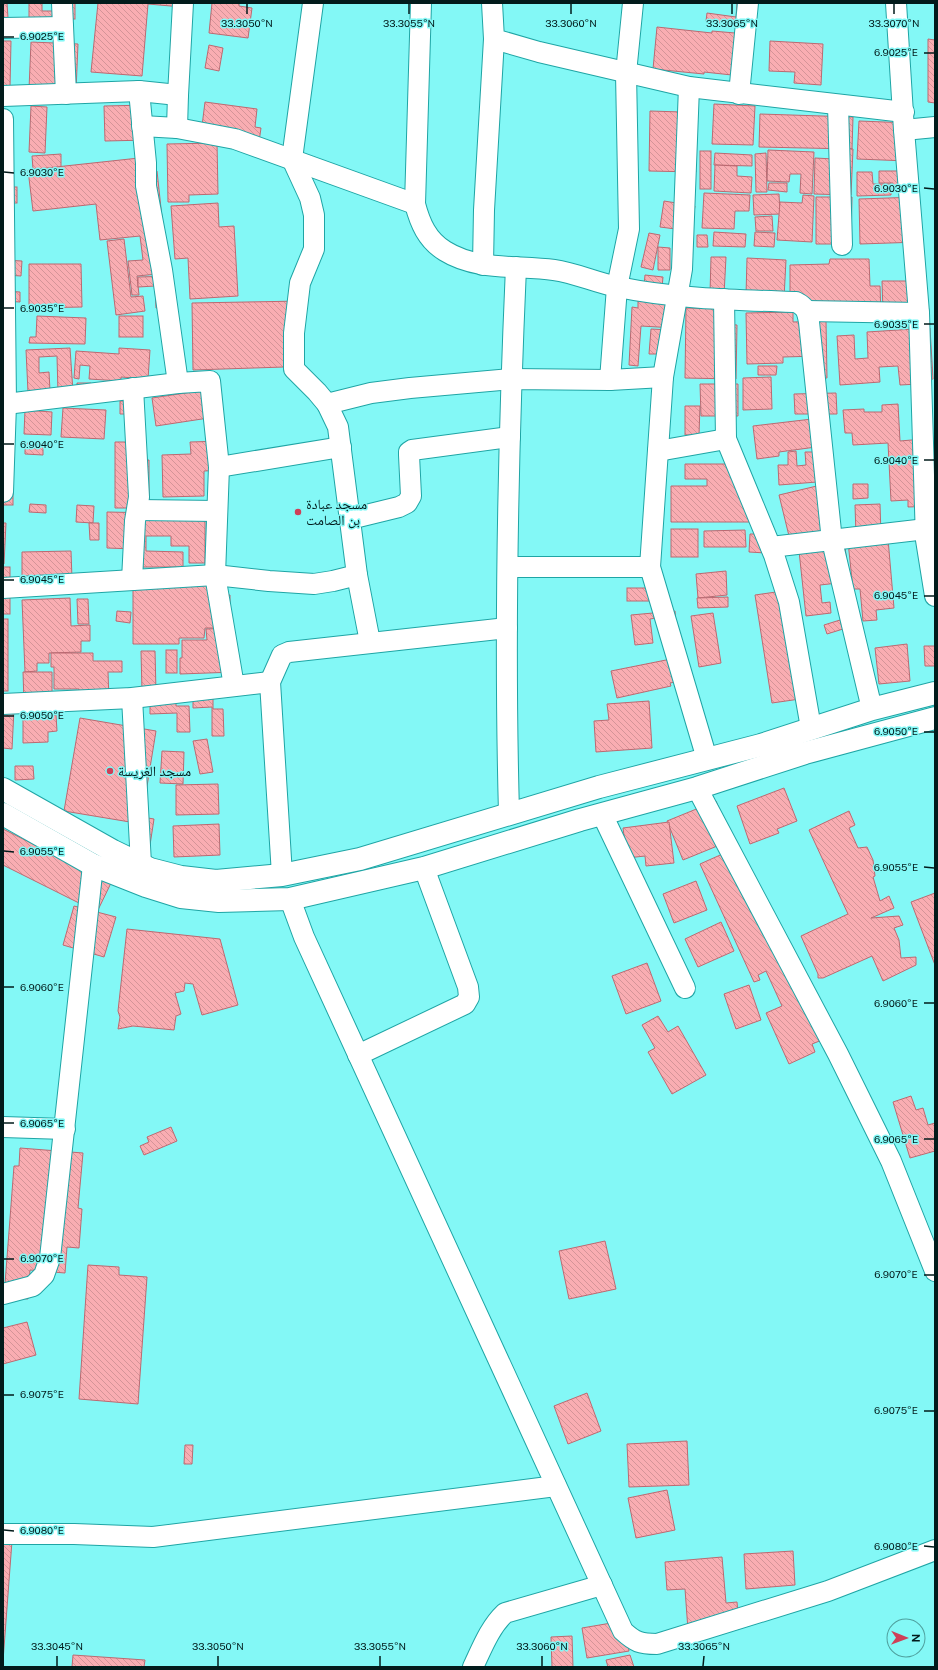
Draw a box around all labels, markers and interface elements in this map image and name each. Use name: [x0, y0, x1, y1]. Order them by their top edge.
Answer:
text: 33.3050°N: [221, 17, 273, 29]
text: 33.3055°N: [383, 17, 435, 29]
text: 33.3060°N: [545, 17, 597, 29]
text: 33.3065°N: [706, 17, 758, 29]
text: 33.3070°N: [868, 17, 920, 29]
text: 6.9025°E: [20, 30, 64, 42]
text: 6.9025°E: [874, 46, 918, 58]
text: 6.9030°E: [20, 166, 64, 178]
text: 6.9030°E: [874, 182, 918, 194]
text: 6.9035°E: [20, 302, 64, 314]
text: 6.9035°E: [874, 318, 918, 330]
text: 6.9040°E: [20, 438, 64, 450]
text: 6.9040°E: [874, 454, 918, 466]
place label: مسجد عبادة بن الصامت: [306, 496, 367, 529]
marker: مسجد عبادة بن الصامت: [293, 507, 303, 517]
text: 6.9045°E: [20, 573, 64, 585]
text: 6.9045°E: [874, 589, 918, 601]
text: 6.9050°E: [20, 709, 64, 721]
text: 6.9050°E: [874, 725, 918, 737]
place label: مسجد الغريسة: [118, 763, 191, 780]
marker: مسجد الغريسة: [105, 766, 115, 776]
text: 6.9055°E: [20, 845, 64, 857]
text: 6.9055°E: [874, 861, 918, 873]
text: 6.9060°E: [20, 981, 64, 993]
text: 6.9060°E: [874, 997, 918, 1009]
text: 6.9065°E: [20, 1117, 64, 1129]
text: 6.9065°E: [874, 1133, 918, 1145]
text: 6.9070°E: [20, 1252, 64, 1264]
text: 6.9070°E: [874, 1268, 918, 1280]
text: 6.9075°E: [20, 1388, 64, 1400]
text: 6.9075°E: [874, 1404, 918, 1416]
text: 6.9080°E: [20, 1524, 64, 1536]
text: 6.9080°E: [874, 1540, 918, 1552]
north arrow: [886, 1618, 926, 1658]
text: N: [910, 1634, 922, 1643]
text: 33.3045°N: [31, 1640, 83, 1652]
text: 33.3050°N: [192, 1640, 244, 1652]
text: 33.3055°N: [354, 1640, 406, 1652]
text: 33.3060°N: [516, 1640, 568, 1652]
text: 33.3065°N: [678, 1640, 730, 1652]

